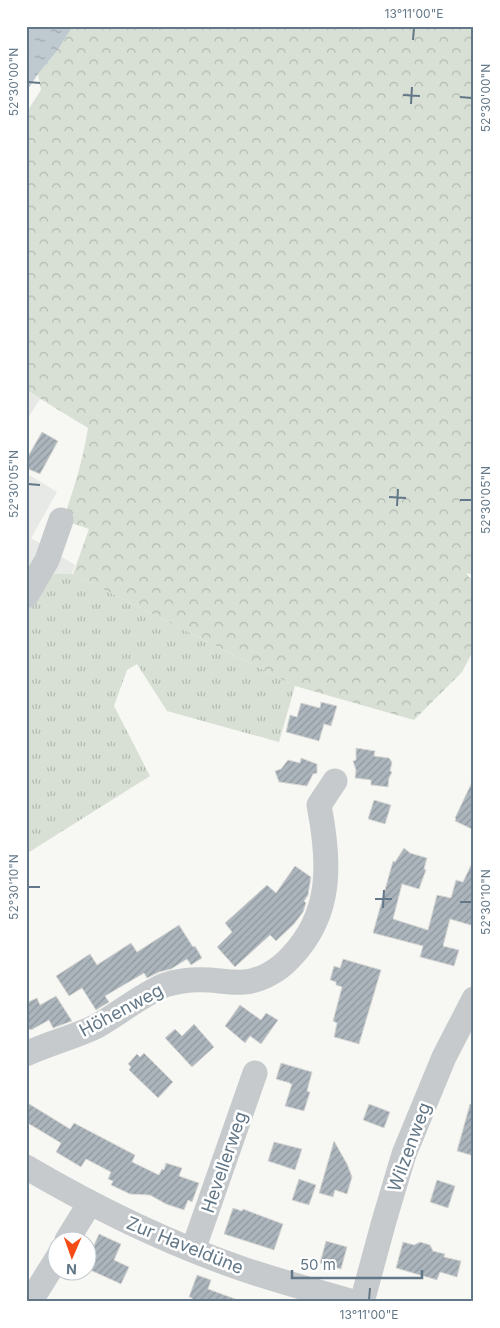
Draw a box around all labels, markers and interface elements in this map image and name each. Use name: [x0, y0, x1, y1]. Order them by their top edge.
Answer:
text: 13°11'00"E: [385, 6, 443, 21]
text: 52°30'00"N: [6, 48, 21, 116]
text: 52°30'00"N: [478, 64, 493, 132]
text: 52°30'05"N: [6, 450, 21, 518]
text: 52°30'05"N: [478, 466, 493, 534]
text: 52°30'10"N: [6, 854, 21, 920]
text: 52°30'10"N: [478, 869, 493, 935]
street label: Höhenweg: [76, 979, 166, 1041]
street label: Wilzenweg: [383, 1100, 435, 1194]
street label: Hevellerweg: [197, 1109, 251, 1215]
street label: Zur Haveldüne: [123, 1212, 247, 1278]
north arrow: [48, 1230, 98, 1280]
scale bar: [292, 1248, 422, 1280]
text: 50 m: [300, 1255, 336, 1274]
text: N: [66, 1261, 77, 1278]
text: 13°11'00"E: [340, 1307, 398, 1322]

